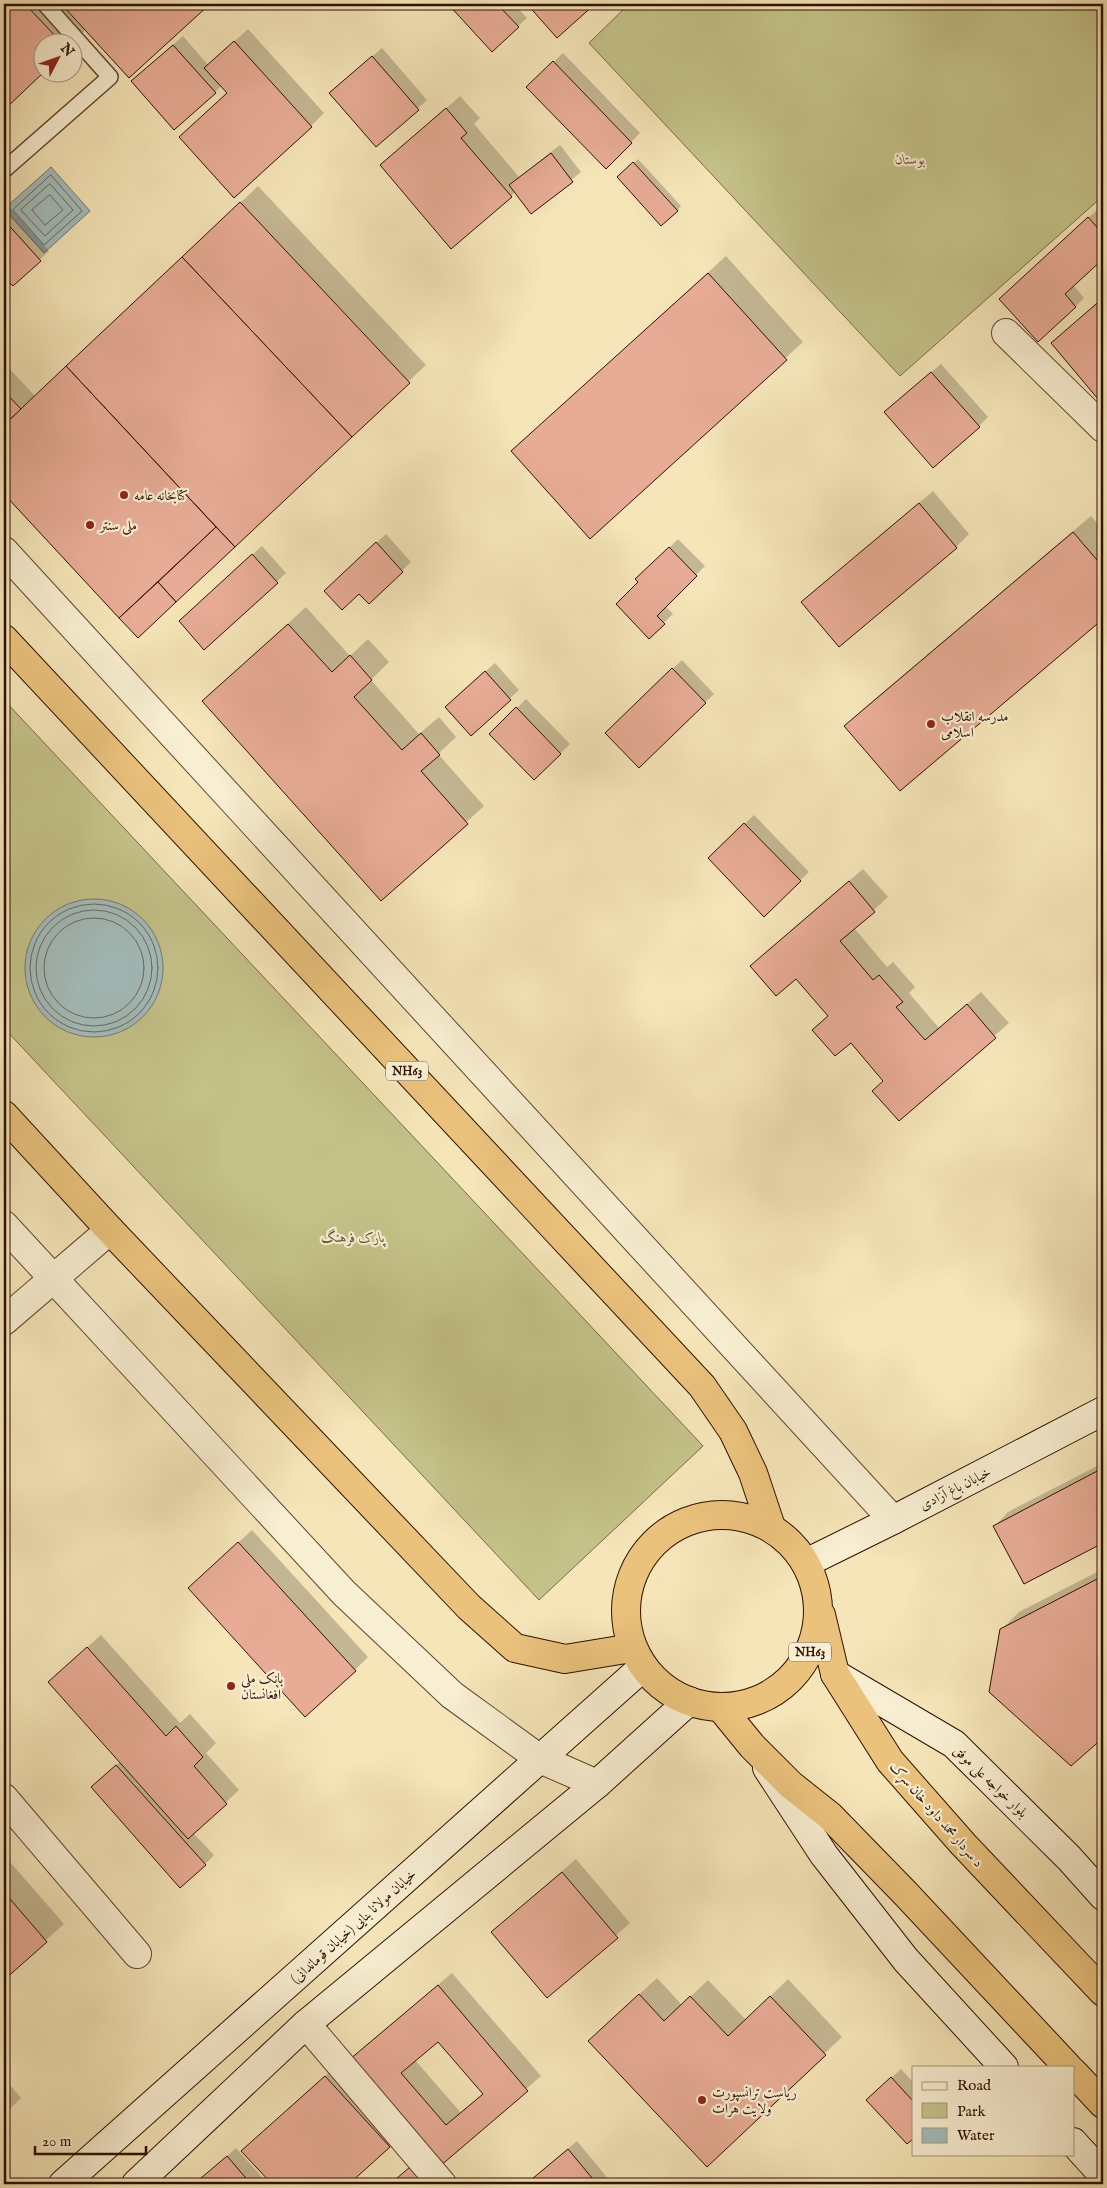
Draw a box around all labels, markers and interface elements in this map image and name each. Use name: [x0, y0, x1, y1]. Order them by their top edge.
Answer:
north arrow: [32, 32, 82, 82]
text: N: [56, 39, 78, 61]
park label: بوستان: [895, 151, 925, 169]
place label: کتابخانه عامه: [134, 487, 188, 505]
marker: کتابخانه عامه: [118, 489, 130, 501]
place label: ملی سنتر: [98, 517, 137, 535]
marker: ملی سنتر: [84, 519, 96, 531]
place label: مدرسه انقلاب اسلامی: [941, 708, 1009, 742]
marker: مدرسه انقلاب اسلامی: [925, 718, 937, 730]
road number: NH63: [386, 1062, 428, 1080]
park label: پارک فرهنگ: [321, 1228, 386, 1248]
street label: خیابان باغ آزادی: [917, 1463, 995, 1516]
road number: NH63: [789, 1642, 831, 1661]
place label: بانک ملی افغانستان: [241, 1670, 284, 1704]
marker: بانک ملی افغانستان: [225, 1680, 237, 1692]
street label: بلوار خواجه علی موفق: [949, 1742, 1032, 1822]
street label: د سردار محمد داود خان سړک: [885, 1758, 987, 1872]
street label: خیابان مولانا بنایی (خیابان قوماندانی): [287, 1865, 420, 1988]
legend: [912, 2066, 1074, 2156]
text: Road: [957, 2076, 992, 2095]
place label: ریاست ترانسپورت ولایت هرات: [712, 2084, 797, 2118]
marker: ریاست ترانسپورت ولایت هرات: [696, 2094, 708, 2106]
text: Park: [957, 2102, 987, 2121]
scale bar: [35, 2123, 146, 2155]
text: Water: [957, 2126, 995, 2145]
text: 20 m: [42, 2132, 72, 2151]

